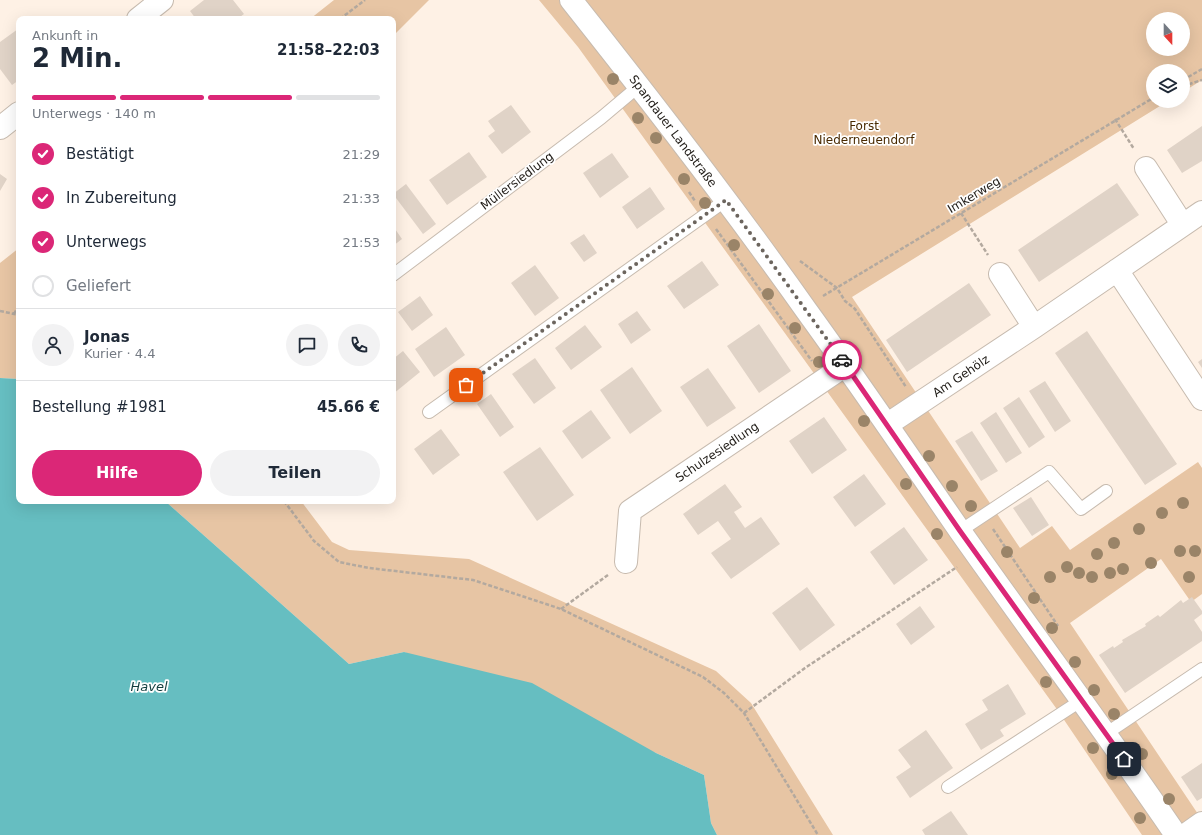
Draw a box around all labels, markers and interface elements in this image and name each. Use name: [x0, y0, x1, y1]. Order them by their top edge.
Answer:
north arrow: [1146, 12, 1190, 56]
map controls: [1146, 12, 1190, 108]
text: Ankunft in: [32, 28, 98, 43]
text: 21:58–22:03: [277, 41, 380, 59]
text: 2 Min.: [32, 43, 122, 73]
button: layers: [1146, 64, 1190, 108]
street label: Spandauer Landstraße: [626, 72, 720, 190]
text: Unterwegs · 140 m: [32, 106, 156, 121]
park label: Forst Niederneuendorf: [813, 119, 915, 147]
icon: check: [32, 143, 54, 165]
text: Bestätigt: [66, 145, 134, 163]
text: 21:29: [343, 147, 380, 162]
street label: Müllersiedlung: [478, 149, 556, 213]
street label: Imkerweg: [945, 174, 1003, 216]
icon: check: [32, 187, 54, 209]
text: In Zubereitung: [66, 189, 177, 207]
text: 21:33: [343, 191, 380, 206]
icon: check: [32, 231, 54, 253]
text: Unterwegs: [66, 233, 147, 251]
text: 21:53: [343, 235, 380, 250]
text: Geliefert: [66, 277, 131, 295]
button: person: [32, 324, 74, 366]
button: chat: [286, 324, 328, 366]
button: phone: [338, 324, 380, 366]
text: Jonas: [84, 328, 130, 346]
courier: [822, 340, 862, 380]
text: Kurier · 4.4: [84, 346, 156, 361]
icon: car: [831, 349, 853, 371]
street label: Am Gehölz: [930, 352, 992, 400]
pin: [449, 368, 483, 402]
icon: bag: [455, 374, 477, 396]
text: Bestellung #1981: [32, 398, 167, 416]
text: 45.66 €: [317, 398, 380, 416]
street label: Schulzesiedlung: [673, 419, 761, 485]
button: Hilfe: [32, 450, 202, 496]
button: Teilen: [210, 450, 380, 496]
water label: Havel: [130, 679, 168, 694]
pin: [1107, 742, 1141, 776]
icon: home: [1113, 748, 1135, 770]

